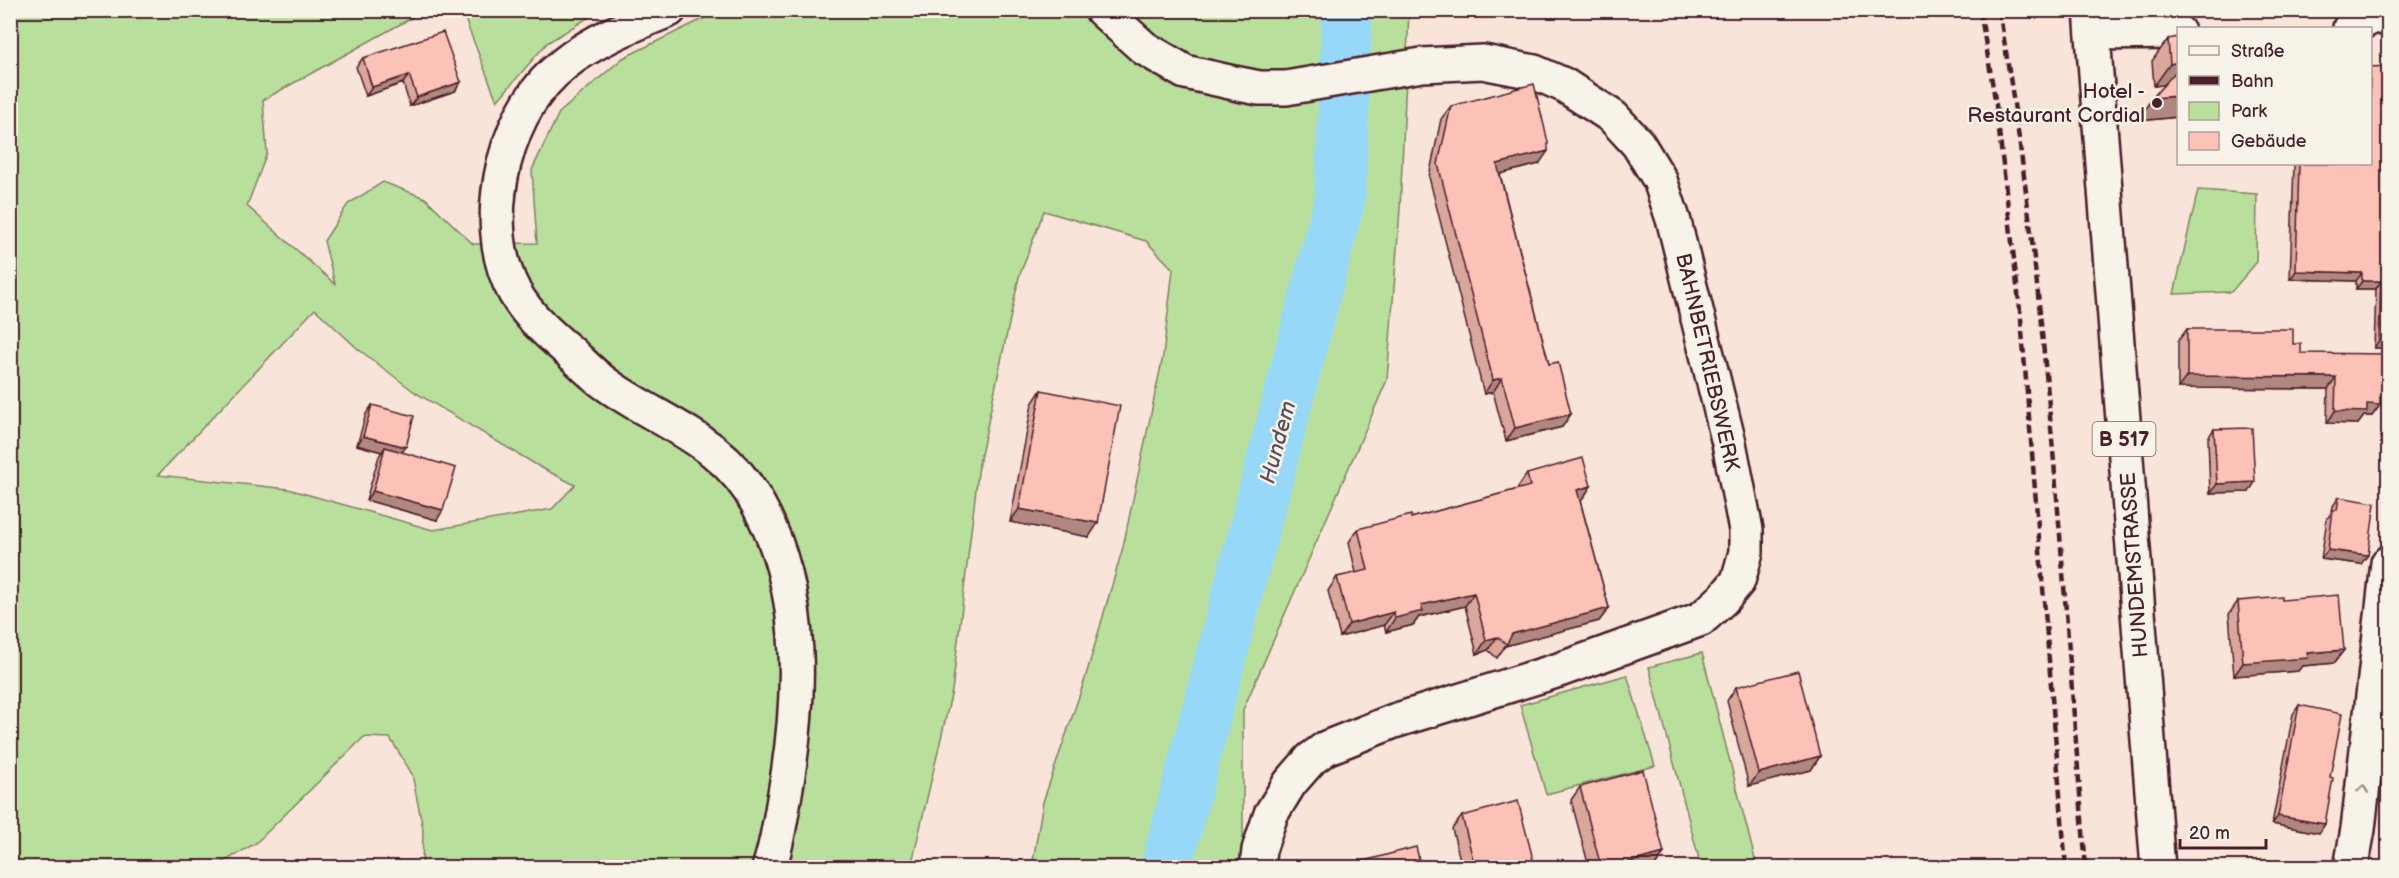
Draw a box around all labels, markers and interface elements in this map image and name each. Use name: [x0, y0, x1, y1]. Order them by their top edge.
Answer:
legend: [2177, 27, 2372, 165]
text: Straße: [2231, 41, 2285, 62]
text: Bahn: [2231, 71, 2274, 92]
place label: Hotel - Restaurant Cordial: [1967, 79, 2145, 128]
marker: Hotel - Restaurant Cordial: [2150, 96, 2164, 110]
text: Park: [2231, 101, 2267, 122]
text: Gebäude: [2231, 131, 2307, 152]
street label: BAHNBETRIEBSWERK: [1670, 251, 1745, 474]
water label: Hundem: [1255, 398, 1302, 487]
road number: B 517: [2092, 422, 2156, 456]
street label: HUNDEMSTRASSE: [2116, 471, 2153, 658]
one-way arrow: [2356, 784, 2369, 794]
scale bar: [2180, 812, 2266, 850]
text: 20 m: [2189, 823, 2230, 844]

